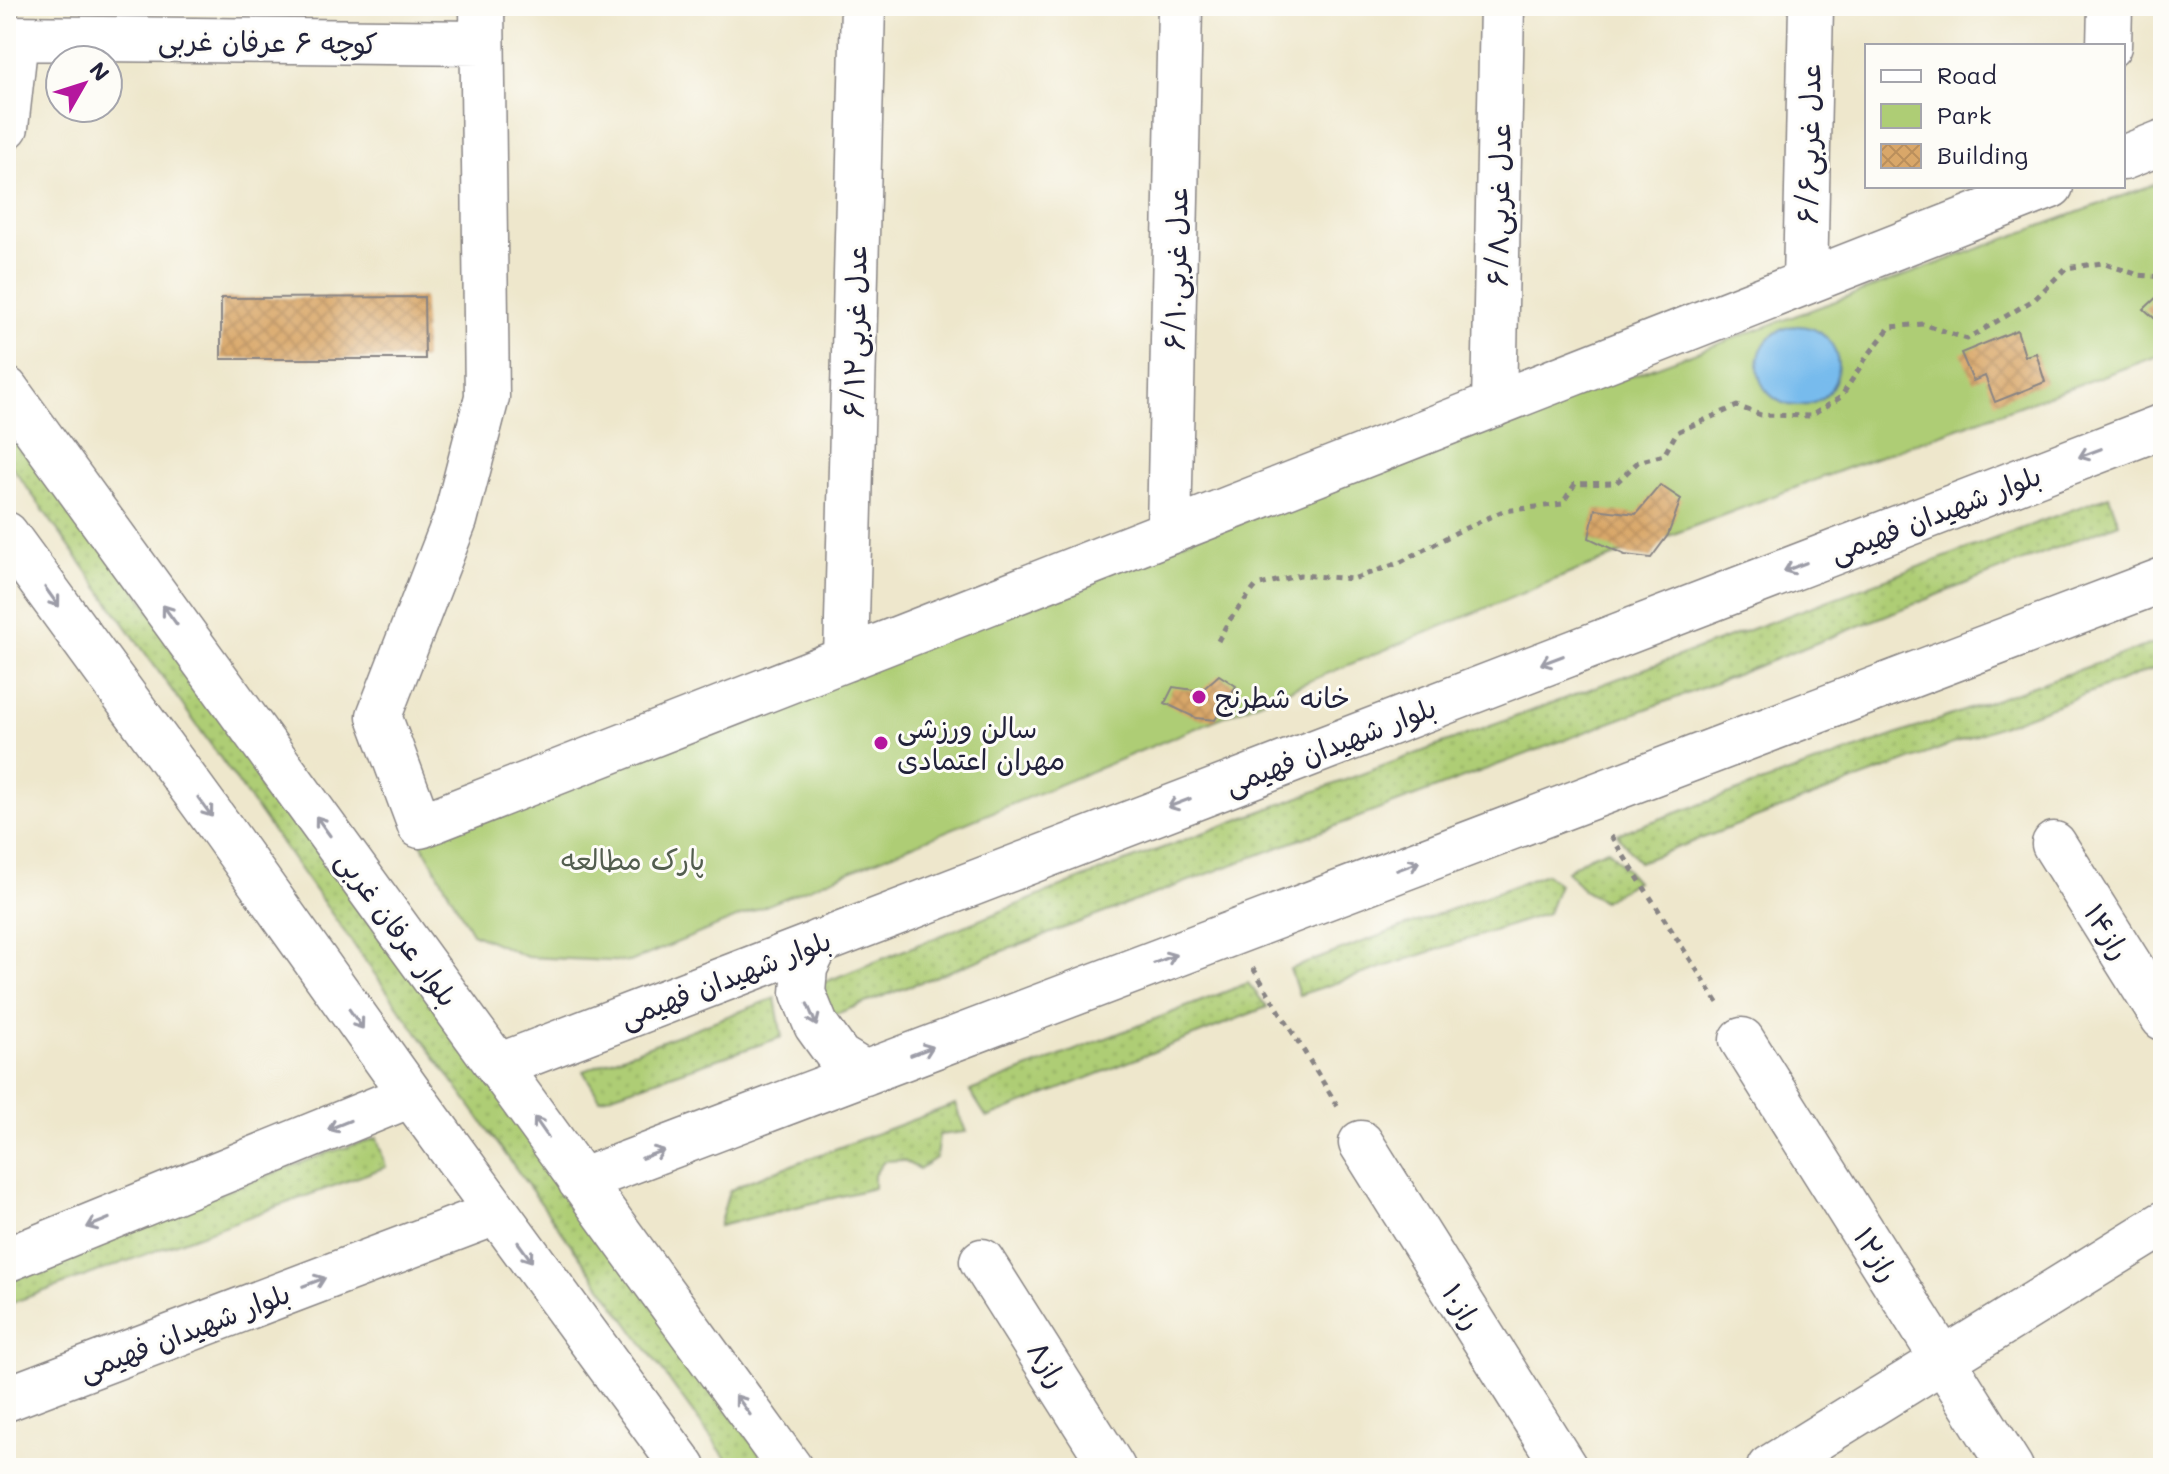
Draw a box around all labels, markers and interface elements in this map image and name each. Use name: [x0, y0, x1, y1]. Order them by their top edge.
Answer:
street label: کوچه ۶ عرفان غربی: [158, 21, 378, 62]
north arrow: [44, 44, 124, 124]
legend: [1865, 44, 2125, 188]
text: N: [83, 55, 116, 87]
text: Road: [1937, 59, 1997, 90]
street label: ۶/۶عدل غربی: [1789, 63, 1828, 225]
text: Park: [1937, 99, 1991, 130]
street label: ۶/۸عدل غربی: [1479, 123, 1518, 287]
text: Building: [1937, 139, 2028, 170]
street label: ۶/۱۰عدل غربی: [1156, 187, 1195, 351]
street label: ۶/۱۲عدل غربی: [834, 245, 875, 419]
one-way arrow: [2078, 447, 2103, 461]
street label: بلوار شهیدان فهیمی: [1824, 456, 2046, 571]
one-way arrow: [1783, 561, 1808, 575]
one-way arrow: [43, 586, 60, 607]
one-way arrow: [162, 605, 179, 627]
one-way arrow: [1540, 654, 1565, 668]
place label: خانه شطرنج: [1215, 679, 1350, 717]
marker: خانه شطرنج: [1190, 688, 1208, 706]
street label: بلوار شهیدان فهیمی: [1219, 688, 1441, 803]
place label: سالن ورزشی مهران اعتمادی: [897, 709, 1065, 777]
marker: سالن ورزشی مهران اعتمادی: [872, 734, 890, 752]
one-way arrow: [196, 796, 213, 817]
one-way arrow: [1167, 797, 1192, 811]
one-way arrow: [315, 815, 331, 837]
park label: پارک مطالعه: [561, 841, 705, 879]
street label: بلوار عرفان غربی: [328, 843, 467, 1014]
one-way arrow: [1395, 858, 1420, 872]
street label: راز۱۴: [2077, 896, 2139, 966]
street label: بلوار شهیدان فهیمی: [614, 921, 836, 1036]
one-way arrow: [1152, 951, 1177, 965]
one-way arrow: [806, 1002, 821, 1027]
one-way arrow: [348, 1007, 364, 1029]
one-way arrow: [909, 1043, 934, 1057]
one-way arrow: [533, 1117, 550, 1138]
one-way arrow: [327, 1119, 352, 1133]
one-way arrow: [640, 1146, 665, 1160]
one-way arrow: [86, 1216, 111, 1231]
street label: راز۱۲: [1847, 1220, 1907, 1288]
one-way arrow: [516, 1241, 533, 1262]
street label: بلوار شهیدان فهیمی: [73, 1274, 295, 1389]
one-way arrow: [302, 1274, 326, 1288]
street label: راز۱۰: [1435, 1276, 1491, 1336]
street label: راز۸: [1020, 1334, 1076, 1394]
one-way arrow: [735, 1395, 752, 1416]

